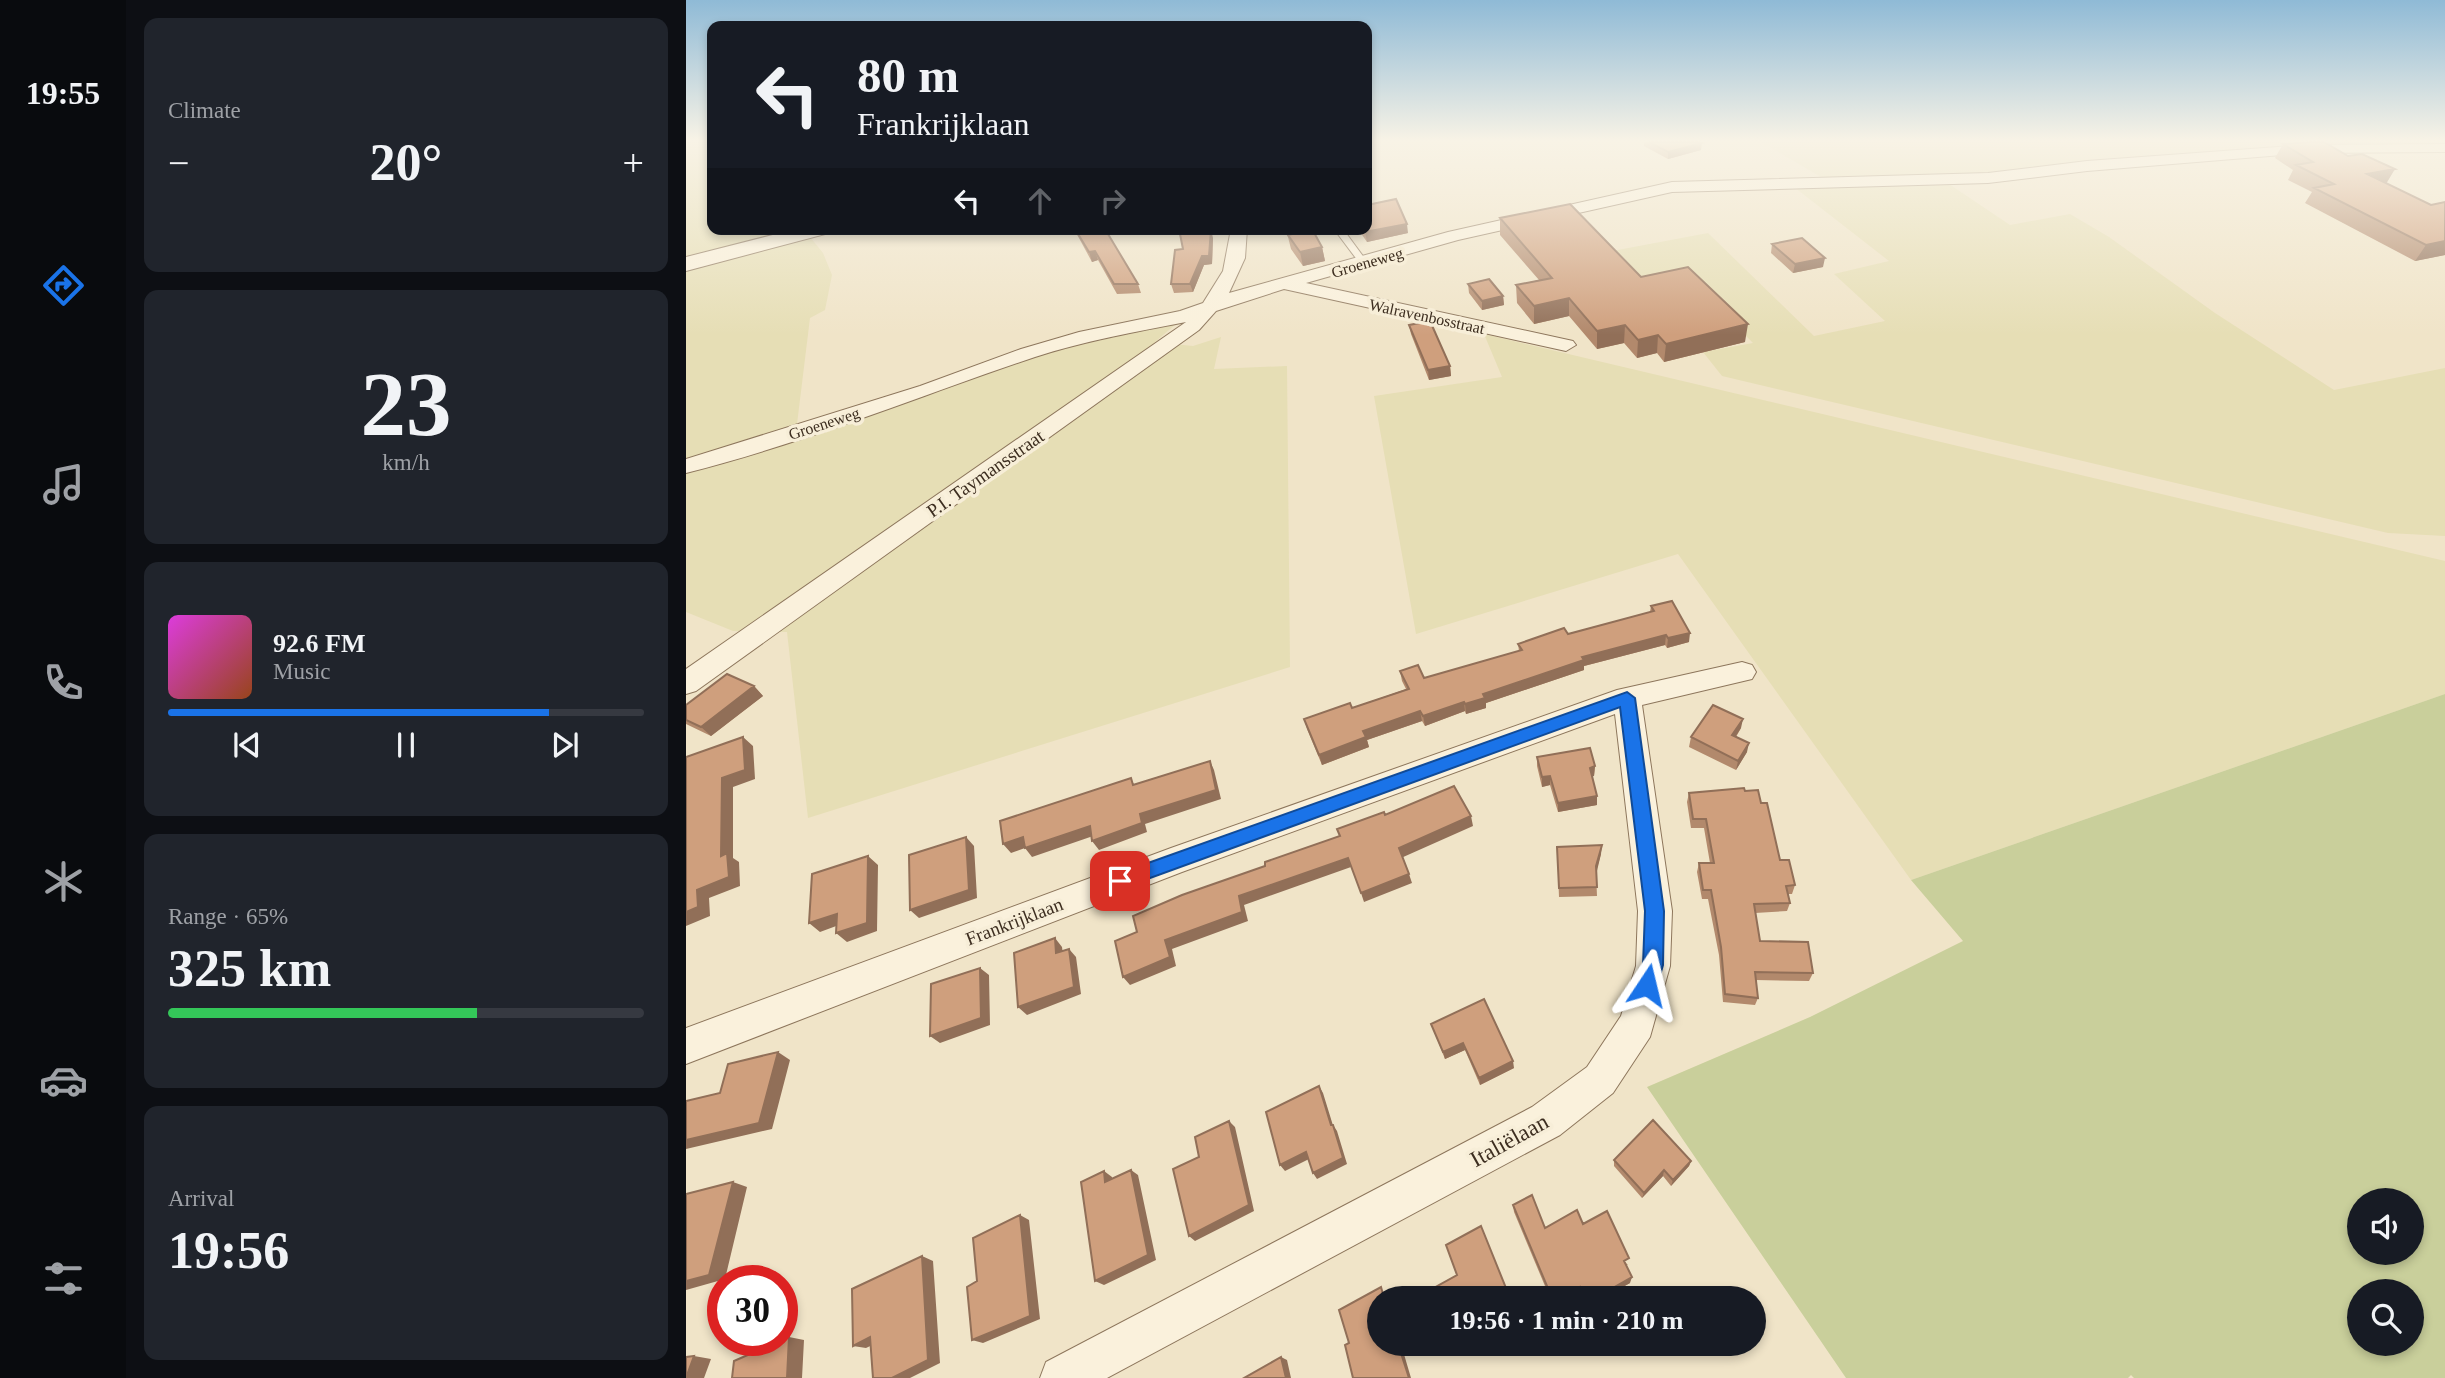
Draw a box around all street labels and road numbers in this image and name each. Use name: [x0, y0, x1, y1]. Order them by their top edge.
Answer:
street label: Groeneweg: [1329, 244, 1405, 282]
street label: Walravenbosstraat: [1368, 296, 1487, 337]
street label: Groeneweg: [786, 404, 862, 444]
street label: P.I. Taymansstraat: [923, 425, 1048, 522]
street label: Frankrijklaan: [963, 893, 1066, 950]
street label: Italiëlaan: [1466, 1109, 1553, 1172]

